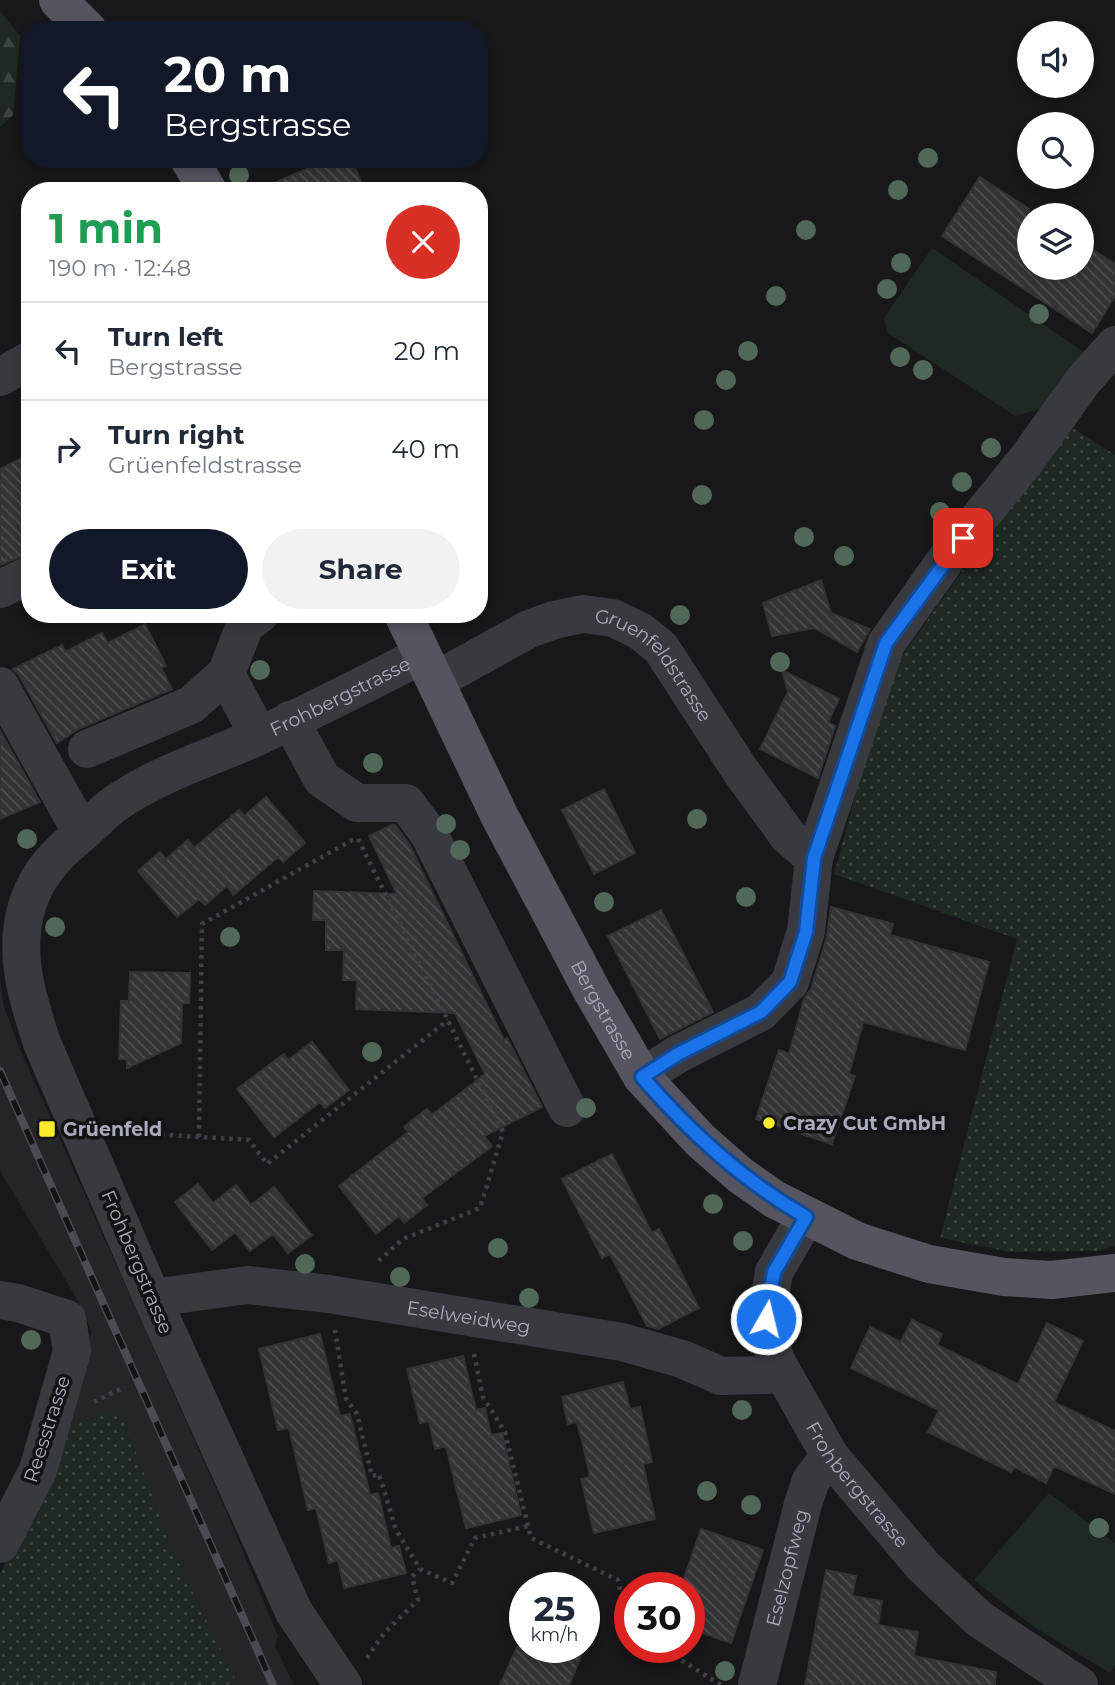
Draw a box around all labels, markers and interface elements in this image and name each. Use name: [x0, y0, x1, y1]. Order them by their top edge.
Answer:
map controls: [1017, 21, 1094, 280]
button: sound: [1017, 21, 1094, 98]
text: 20 m: [164, 45, 291, 104]
icon: left: [49, 49, 140, 140]
text: Bergstrasse: [164, 105, 351, 144]
button: search: [1017, 112, 1094, 189]
text: 1 min: [49, 202, 163, 254]
button: layers: [1017, 203, 1094, 280]
button: close: [386, 205, 460, 279]
text: 190 m · 12:48: [49, 254, 191, 282]
text: Turn left: [108, 321, 224, 353]
icon: left: [49, 332, 87, 370]
text: 20 m: [394, 335, 460, 367]
text: Bergstrasse: [108, 353, 243, 381]
text: Turn right: [108, 419, 244, 451]
icon: right: [49, 430, 87, 468]
text: 40 m: [391, 433, 460, 465]
text: Grüenfeldstrasse: [108, 451, 302, 479]
pin: [933, 508, 993, 568]
icon: arrive: [944, 519, 982, 557]
button: Exit: [49, 529, 248, 609]
button: Share: [262, 529, 460, 609]
street label: Gruenfeldstrasse: [594, 604, 717, 726]
street label: Frohbergstrasse: [266, 652, 414, 741]
street label: Bergstrasse: [566, 956, 641, 1064]
place label: Crazy Cut GmbH: [783, 1112, 946, 1135]
marker: Crazy Cut GmbH: [761, 1115, 777, 1131]
place label: Grüenfeld: [63, 1118, 162, 1141]
marker: Grüenfeld: [37, 1119, 57, 1139]
street label: Frohbergstrasse: [96, 1187, 178, 1337]
position arrow: [729, 1282, 803, 1356]
street label: Eselweidweg: [405, 1295, 532, 1338]
street label: Reesstrasse: [19, 1373, 75, 1485]
street label: Frohbergstrasse: [801, 1417, 914, 1552]
street label: Eselzopfweg: [761, 1507, 813, 1629]
speed limit sign: 30: [614, 1572, 705, 1663]
text: 25: [534, 1587, 575, 1630]
text: km/h: [530, 1624, 579, 1646]

